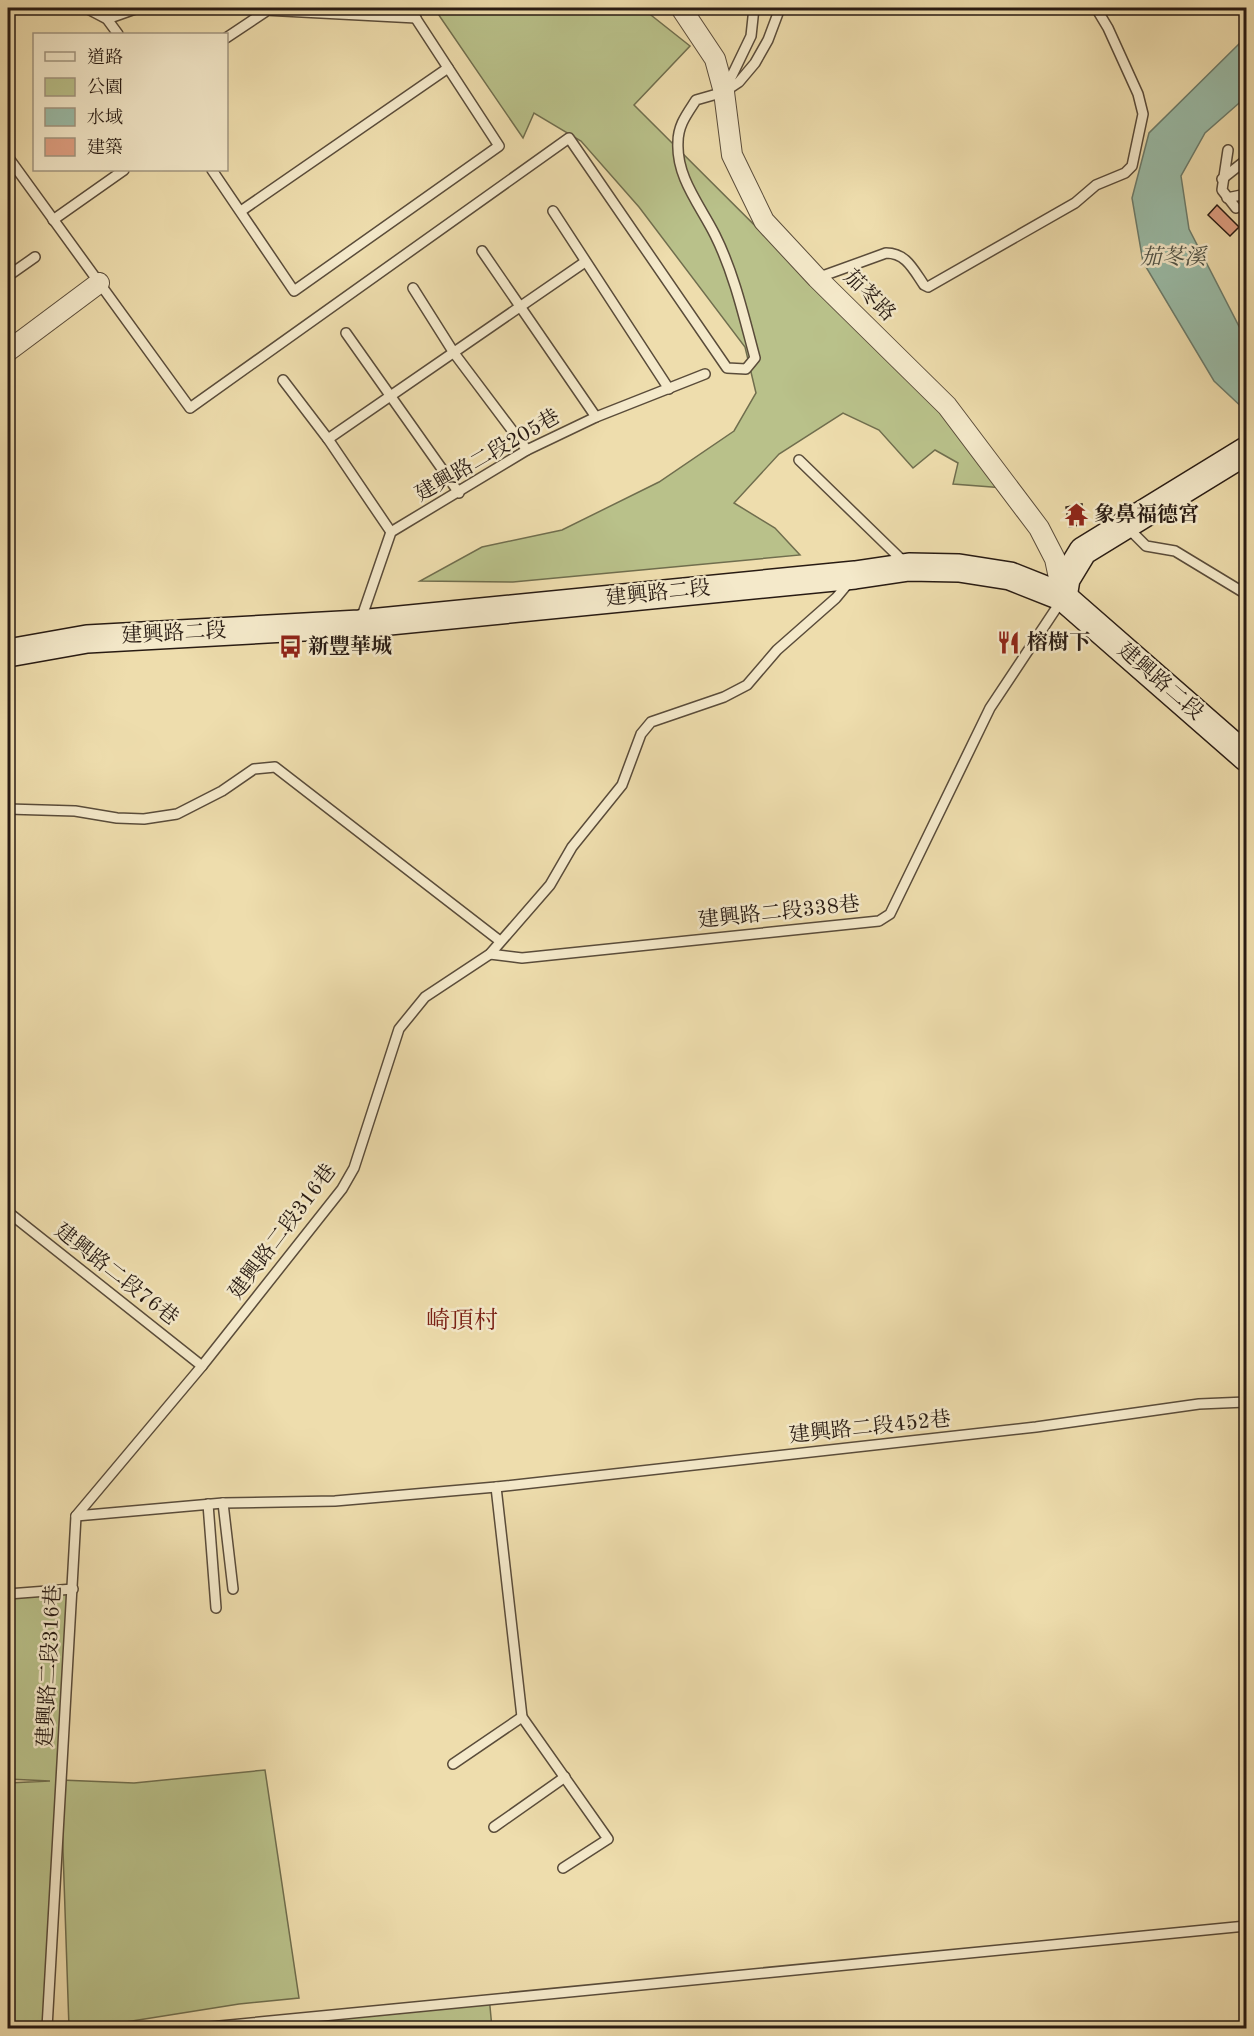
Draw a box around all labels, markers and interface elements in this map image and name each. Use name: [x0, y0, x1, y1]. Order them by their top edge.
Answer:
legend: [33, 33, 228, 171]
text: 道路: [87, 47, 123, 67]
text: 公園: [87, 77, 123, 97]
text: 水域: [87, 107, 123, 127]
text: 建築: [87, 137, 123, 157]
water label: 茄苳溪: [1140, 245, 1208, 269]
street label: 茄苳路: [839, 265, 900, 326]
street label: 建興路二段205巷: [411, 405, 564, 506]
temple icon: 象鼻福德宮: [1063, 502, 1089, 528]
place label: 象鼻福德宮: [1094, 502, 1199, 526]
street label: 建興路二段: [604, 576, 711, 610]
street label: 建興路二段: [121, 619, 227, 647]
restaurant icon: 榕樹下: [996, 630, 1022, 656]
place label: 榕樹下: [1027, 630, 1090, 654]
bus stop icon: 新豐華城: [277, 634, 303, 660]
place label: 新豐華城: [308, 635, 392, 658]
street label: 建興路二段: [1113, 638, 1208, 724]
street label: 建興路二段338巷: [697, 892, 861, 932]
street label: 建興路二段316巷: [224, 1160, 340, 1303]
street label: 建興路二段76巷: [50, 1219, 183, 1330]
district label: 崎頂村: [426, 1307, 498, 1334]
street label: 建興路二段452巷: [788, 1407, 952, 1447]
street label: 建興路二段316巷: [33, 1584, 65, 1748]

